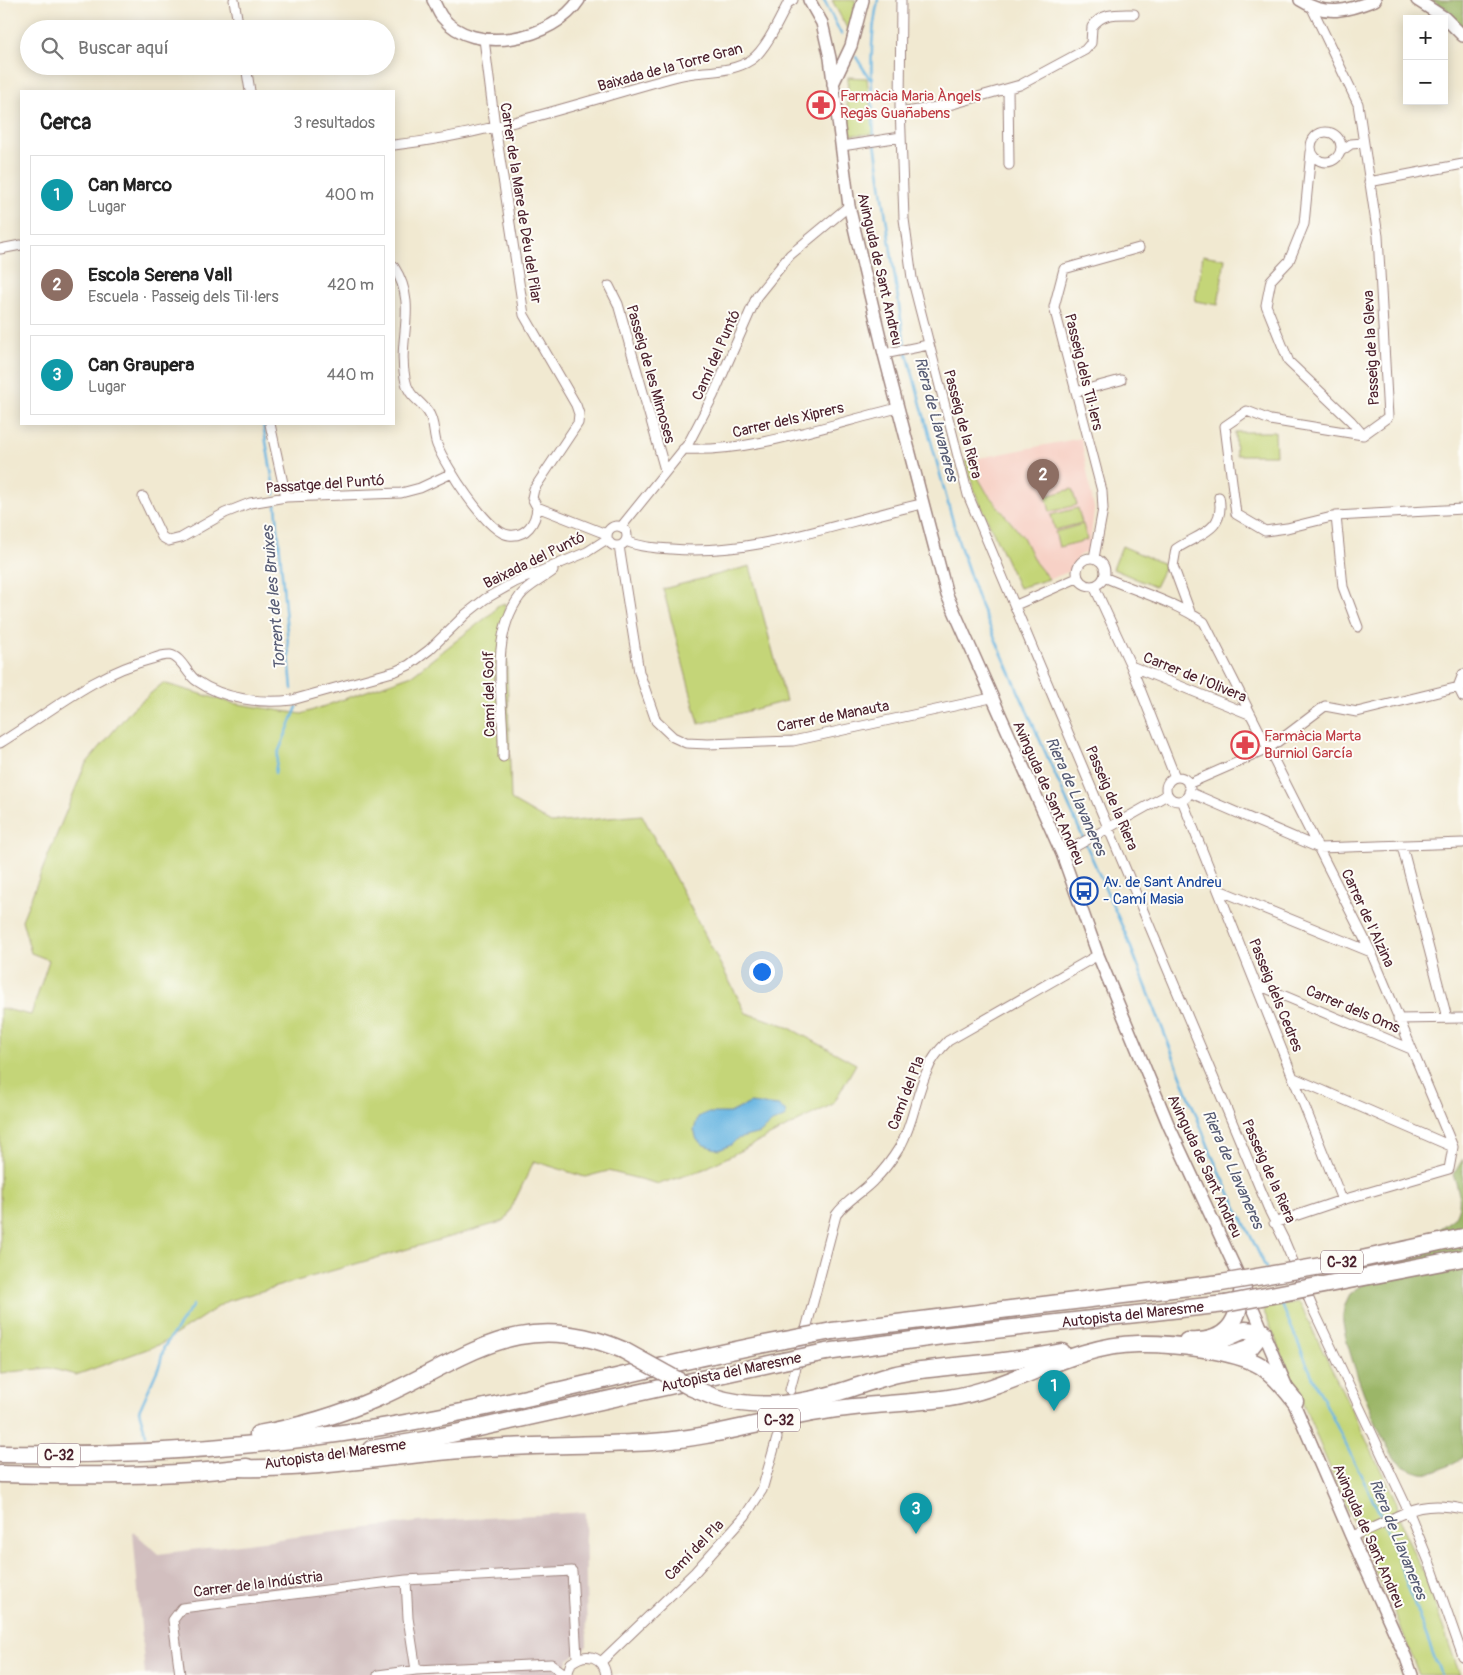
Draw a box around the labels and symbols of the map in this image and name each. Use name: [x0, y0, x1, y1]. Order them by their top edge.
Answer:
street label: Baixada de la Torre Gran: [596, 39, 745, 96]
place label: Farmàcia Maria Àngels Regàs Guañabens: [840, 87, 981, 123]
pharmacy icon: Farmàcia Maria Àngels Regàs Guañabens: [806, 90, 836, 120]
street label: Carrer de la Mare de Déu del Pilar: [495, 101, 546, 305]
street label: Avinguda de Sant Andreu: [853, 191, 906, 347]
street label: Passeig de la Gleva: [1359, 290, 1384, 406]
street label: Passeig de les Mimoses: [622, 303, 679, 446]
street label: Camí del Puntó: [688, 307, 745, 403]
street label: Passeig dels Til·lers: [1060, 312, 1107, 433]
water label: Riera de Llavaneres: [910, 355, 963, 485]
street label: Passeig de la Riera: [939, 368, 986, 481]
street label: Carrer dels Xiprers: [731, 398, 846, 443]
pin: 2: [1027, 459, 1059, 500]
street label: Passatge del Puntó: [265, 471, 385, 498]
water label: Torrent de les Bruixes: [258, 523, 290, 671]
street label: Baixada del Puntó: [480, 528, 588, 593]
street label: Carrer de l'Olivera: [1140, 648, 1249, 707]
street label: Camí del Golf: [479, 651, 500, 737]
street label: Carrer de Manauta: [775, 696, 891, 737]
street label: Avinguda de Sant Andreu: [1008, 718, 1089, 868]
place label: Farmàcia Marta Burniol García: [1264, 727, 1361, 763]
pharmacy icon: Farmàcia Marta Burniol García: [1230, 730, 1260, 760]
water label: Riera de Llavaneres: [1041, 734, 1112, 861]
street label: Passeig de la Riera: [1081, 743, 1142, 853]
street label: Carrer de l'Alzina: [1336, 866, 1399, 970]
place label: Av. de Sant Andreu - Camí Masia: [1103, 873, 1222, 909]
bus stop icon: Av. de Sant Andreu - Camí Masia: [1069, 876, 1099, 906]
street label: Passeig dels Cedres: [1244, 936, 1307, 1055]
your location: [749, 959, 775, 985]
street label: Carrer dels Oms: [1303, 981, 1403, 1038]
street label: Camí del Pla: [884, 1054, 929, 1133]
street label: Avinguda de Sant Andreu: [1163, 1092, 1246, 1241]
water label: Riera de Llavaneres: [1198, 1107, 1269, 1234]
street label: Passeig de la Riera: [1237, 1116, 1300, 1226]
road number: C-32: [1321, 1250, 1363, 1274]
street label: Autopista del Maresme: [1061, 1297, 1206, 1332]
street label: Autopista del Maresme: [659, 1348, 804, 1397]
pin: 1: [1038, 1370, 1070, 1411]
road number: C-32: [758, 1408, 800, 1432]
street label: Autopista del Maresme: [263, 1435, 408, 1474]
road number: C-32: [38, 1444, 80, 1466]
street label: Avinguda de Sant Andreu: [1328, 1461, 1409, 1611]
water label: Riera de Llavaneres: [1365, 1476, 1432, 1604]
pin: 3: [900, 1493, 932, 1534]
street label: Camí del Pla: [661, 1516, 728, 1585]
street label: Carrer de la Indústria: [192, 1567, 324, 1602]

